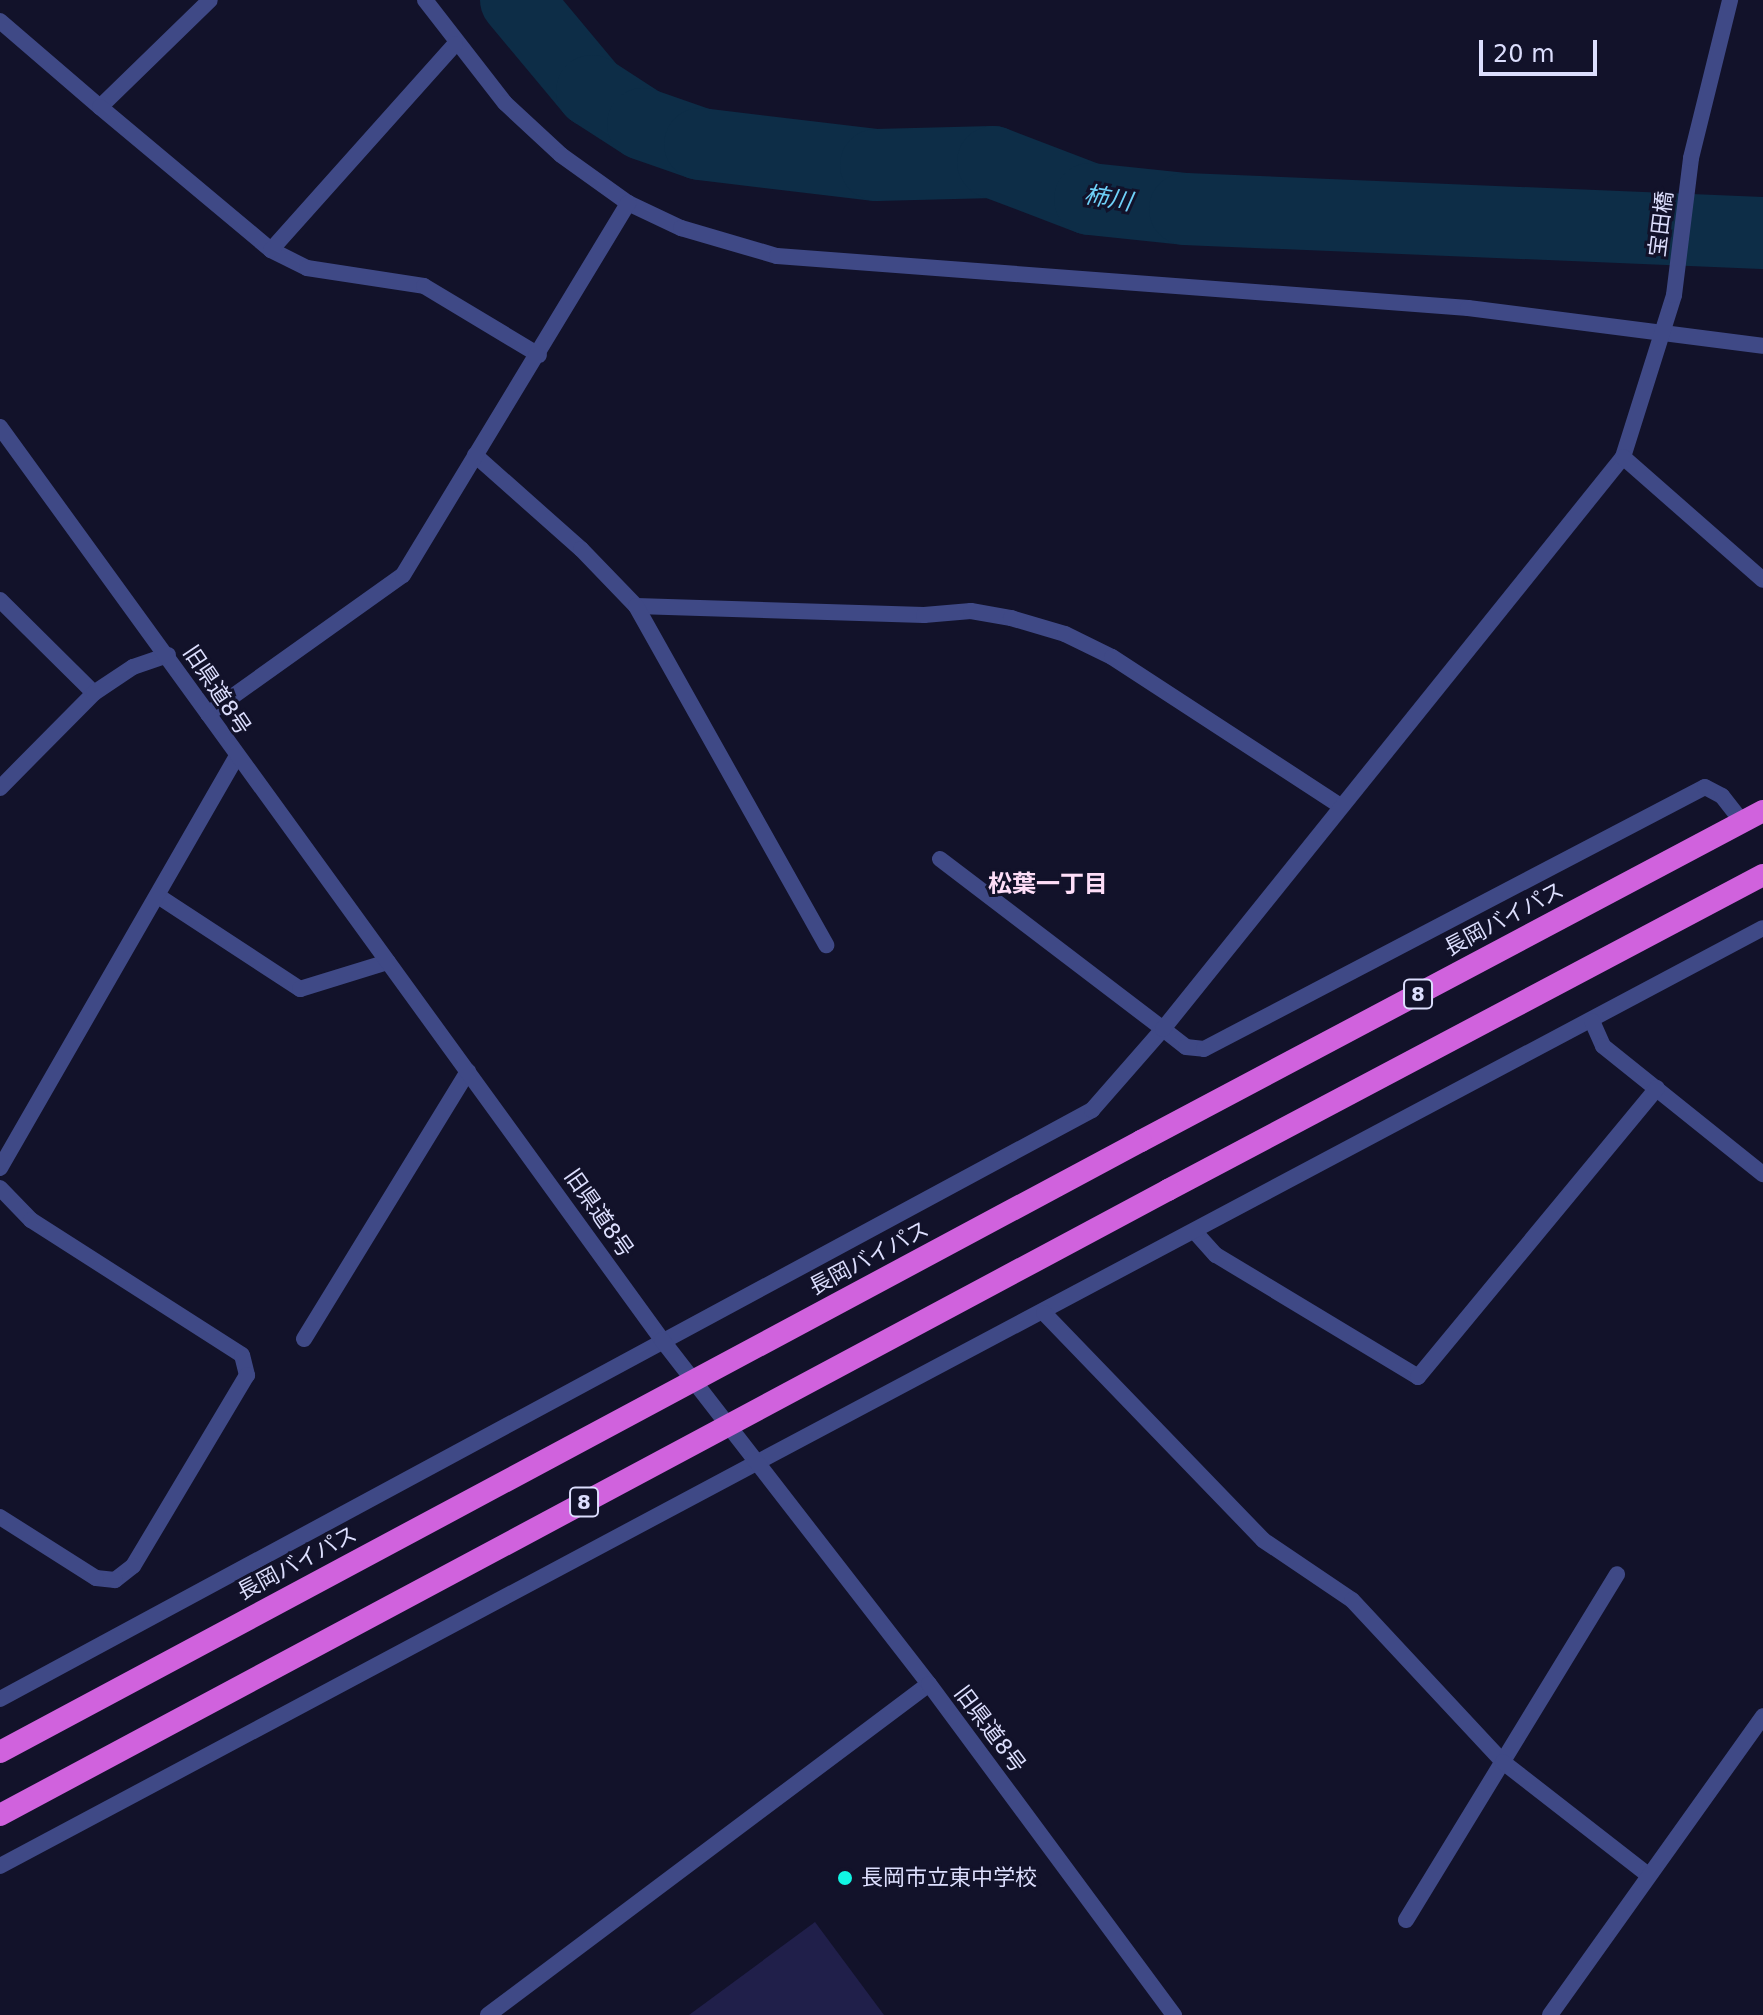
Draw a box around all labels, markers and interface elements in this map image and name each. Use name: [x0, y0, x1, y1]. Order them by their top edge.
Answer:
scale bar: [1483, 24, 1601, 74]
text: 20 m: [1493, 40, 1555, 68]
water label: 柿川: [1082, 181, 1134, 217]
street label: 宝田橋: [1644, 190, 1678, 258]
street label: 旧県道8号: [178, 640, 256, 740]
district label: 松葉一丁目: [988, 871, 1108, 899]
street label: 長岡バイパス: [1440, 876, 1568, 962]
road number: 8: [1402, 978, 1434, 1010]
street label: 旧県道8号: [559, 1164, 639, 1262]
street label: 長岡バイパス: [805, 1215, 933, 1301]
road number: 8: [568, 1486, 600, 1518]
street label: 長岡バイパス: [233, 1520, 361, 1606]
street label: 旧県道8号: [949, 1680, 1031, 1778]
place label: 長岡市立東中学校: [861, 1865, 1037, 1891]
marker: 長岡市立東中学校: [836, 1869, 854, 1887]

